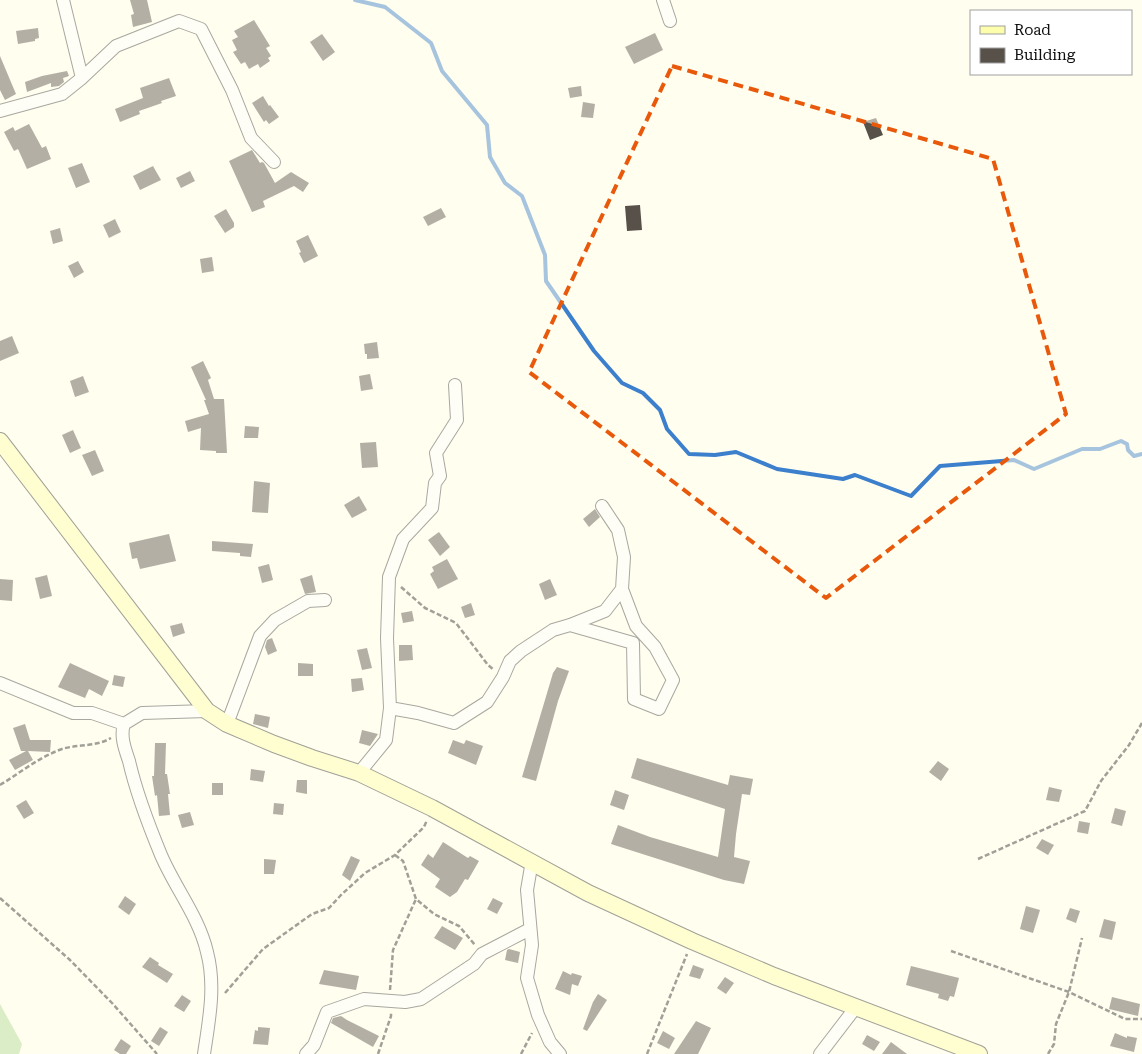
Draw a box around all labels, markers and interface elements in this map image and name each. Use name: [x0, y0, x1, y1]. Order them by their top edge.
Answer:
legend: [970, 10, 1132, 75]
text: Road: [1014, 21, 1051, 39]
text: Building: [1014, 46, 1076, 64]

